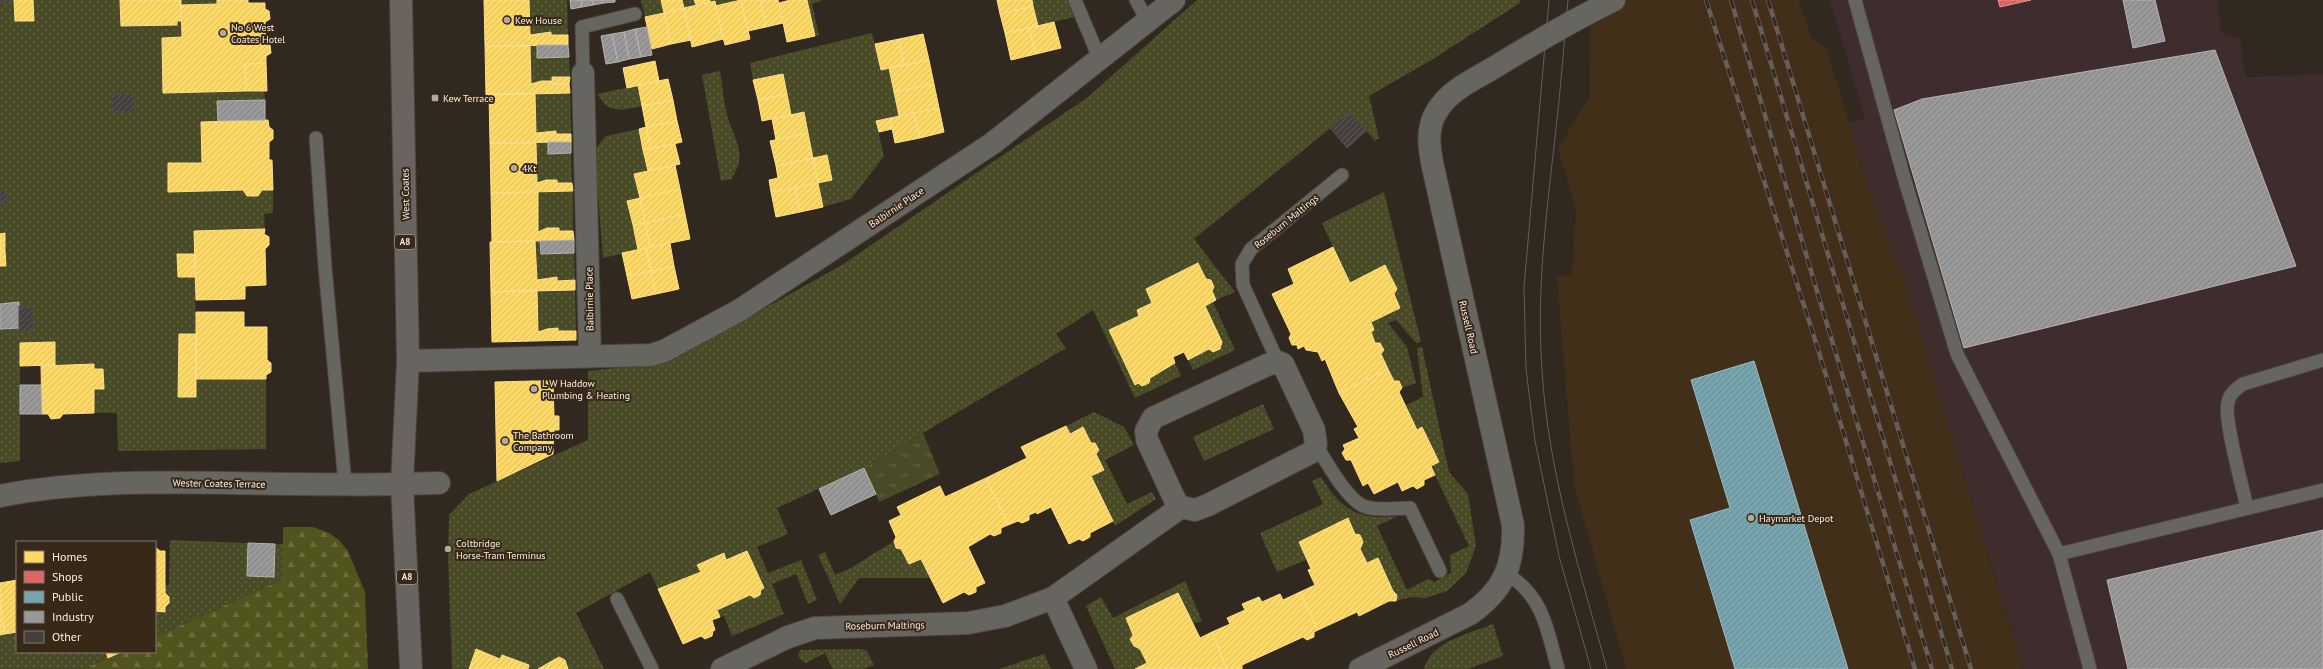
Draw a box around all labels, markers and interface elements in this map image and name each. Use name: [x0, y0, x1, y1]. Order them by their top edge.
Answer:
place label: Kew House: [515, 14, 562, 27]
marker: Kew House: [502, 15, 512, 25]
place label: No 6 West Coates Hotel: [231, 21, 285, 46]
marker: No 6 West Coates Hotel: [218, 28, 228, 38]
place label: Kew Terrace: [443, 92, 494, 105]
marker: Kew Terrace: [430, 93, 440, 103]
place label: 4Kt: [522, 162, 537, 175]
marker: 4Kt: [509, 163, 519, 173]
street label: West Coates: [399, 168, 412, 220]
street label: Balbirnie Place: [866, 184, 926, 231]
street label: Roseburn Maltings: [1251, 191, 1321, 251]
road number: A8: [395, 235, 415, 249]
street label: Balbirnie Place: [582, 267, 597, 331]
street label: Russell Road: [1456, 299, 1481, 355]
place label: L W Haddow Plumbing & Heating: [542, 377, 630, 402]
marker: L W Haddow Plumbing & Heating: [529, 384, 539, 394]
place label: The Bathroom Company: [513, 429, 574, 454]
marker: The Bathroom Company: [500, 436, 510, 446]
street label: Wester Coates Terrace: [173, 476, 265, 491]
place label: Haymarket Depot: [1759, 512, 1834, 525]
marker: Haymarket Depot: [1746, 513, 1756, 523]
place label: Coltbridge Horse-Tram Terminus: [456, 537, 546, 562]
legend: [16, 541, 156, 653]
marker: Coltbridge Horse-Tram Terminus: [443, 544, 453, 554]
text: Homes: [52, 549, 87, 564]
text: Shops: [52, 569, 83, 584]
road number: A8: [397, 570, 417, 584]
text: Public: [52, 589, 84, 604]
text: Industry: [52, 609, 94, 624]
street label: Roseburn Maltings: [845, 618, 925, 633]
street label: Russell Road: [1386, 626, 1441, 661]
text: Other: [52, 629, 81, 644]

